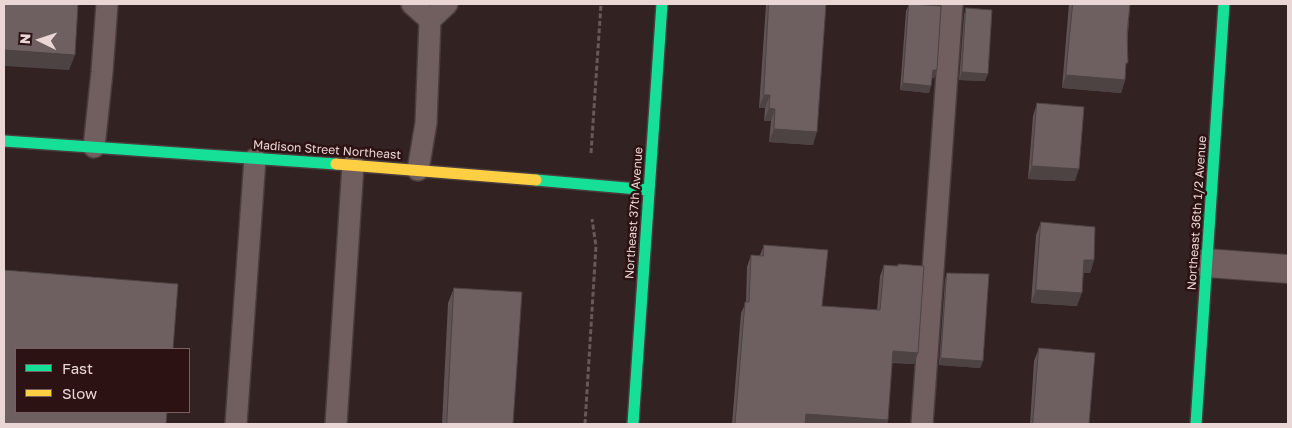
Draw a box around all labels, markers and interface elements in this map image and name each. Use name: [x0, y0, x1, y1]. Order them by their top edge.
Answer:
north arrow: [15, 15, 65, 65]
text: N: [16, 33, 33, 45]
street label: Northeast 36th 1/2 Avenue: [1184, 135, 1210, 291]
street label: Madison Street Northeast: [252, 138, 402, 162]
street label: Northeast 37th Avenue: [622, 147, 646, 279]
legend: [15, 348, 190, 413]
text: Fast: [62, 359, 93, 377]
text: Slow: [62, 384, 97, 402]

